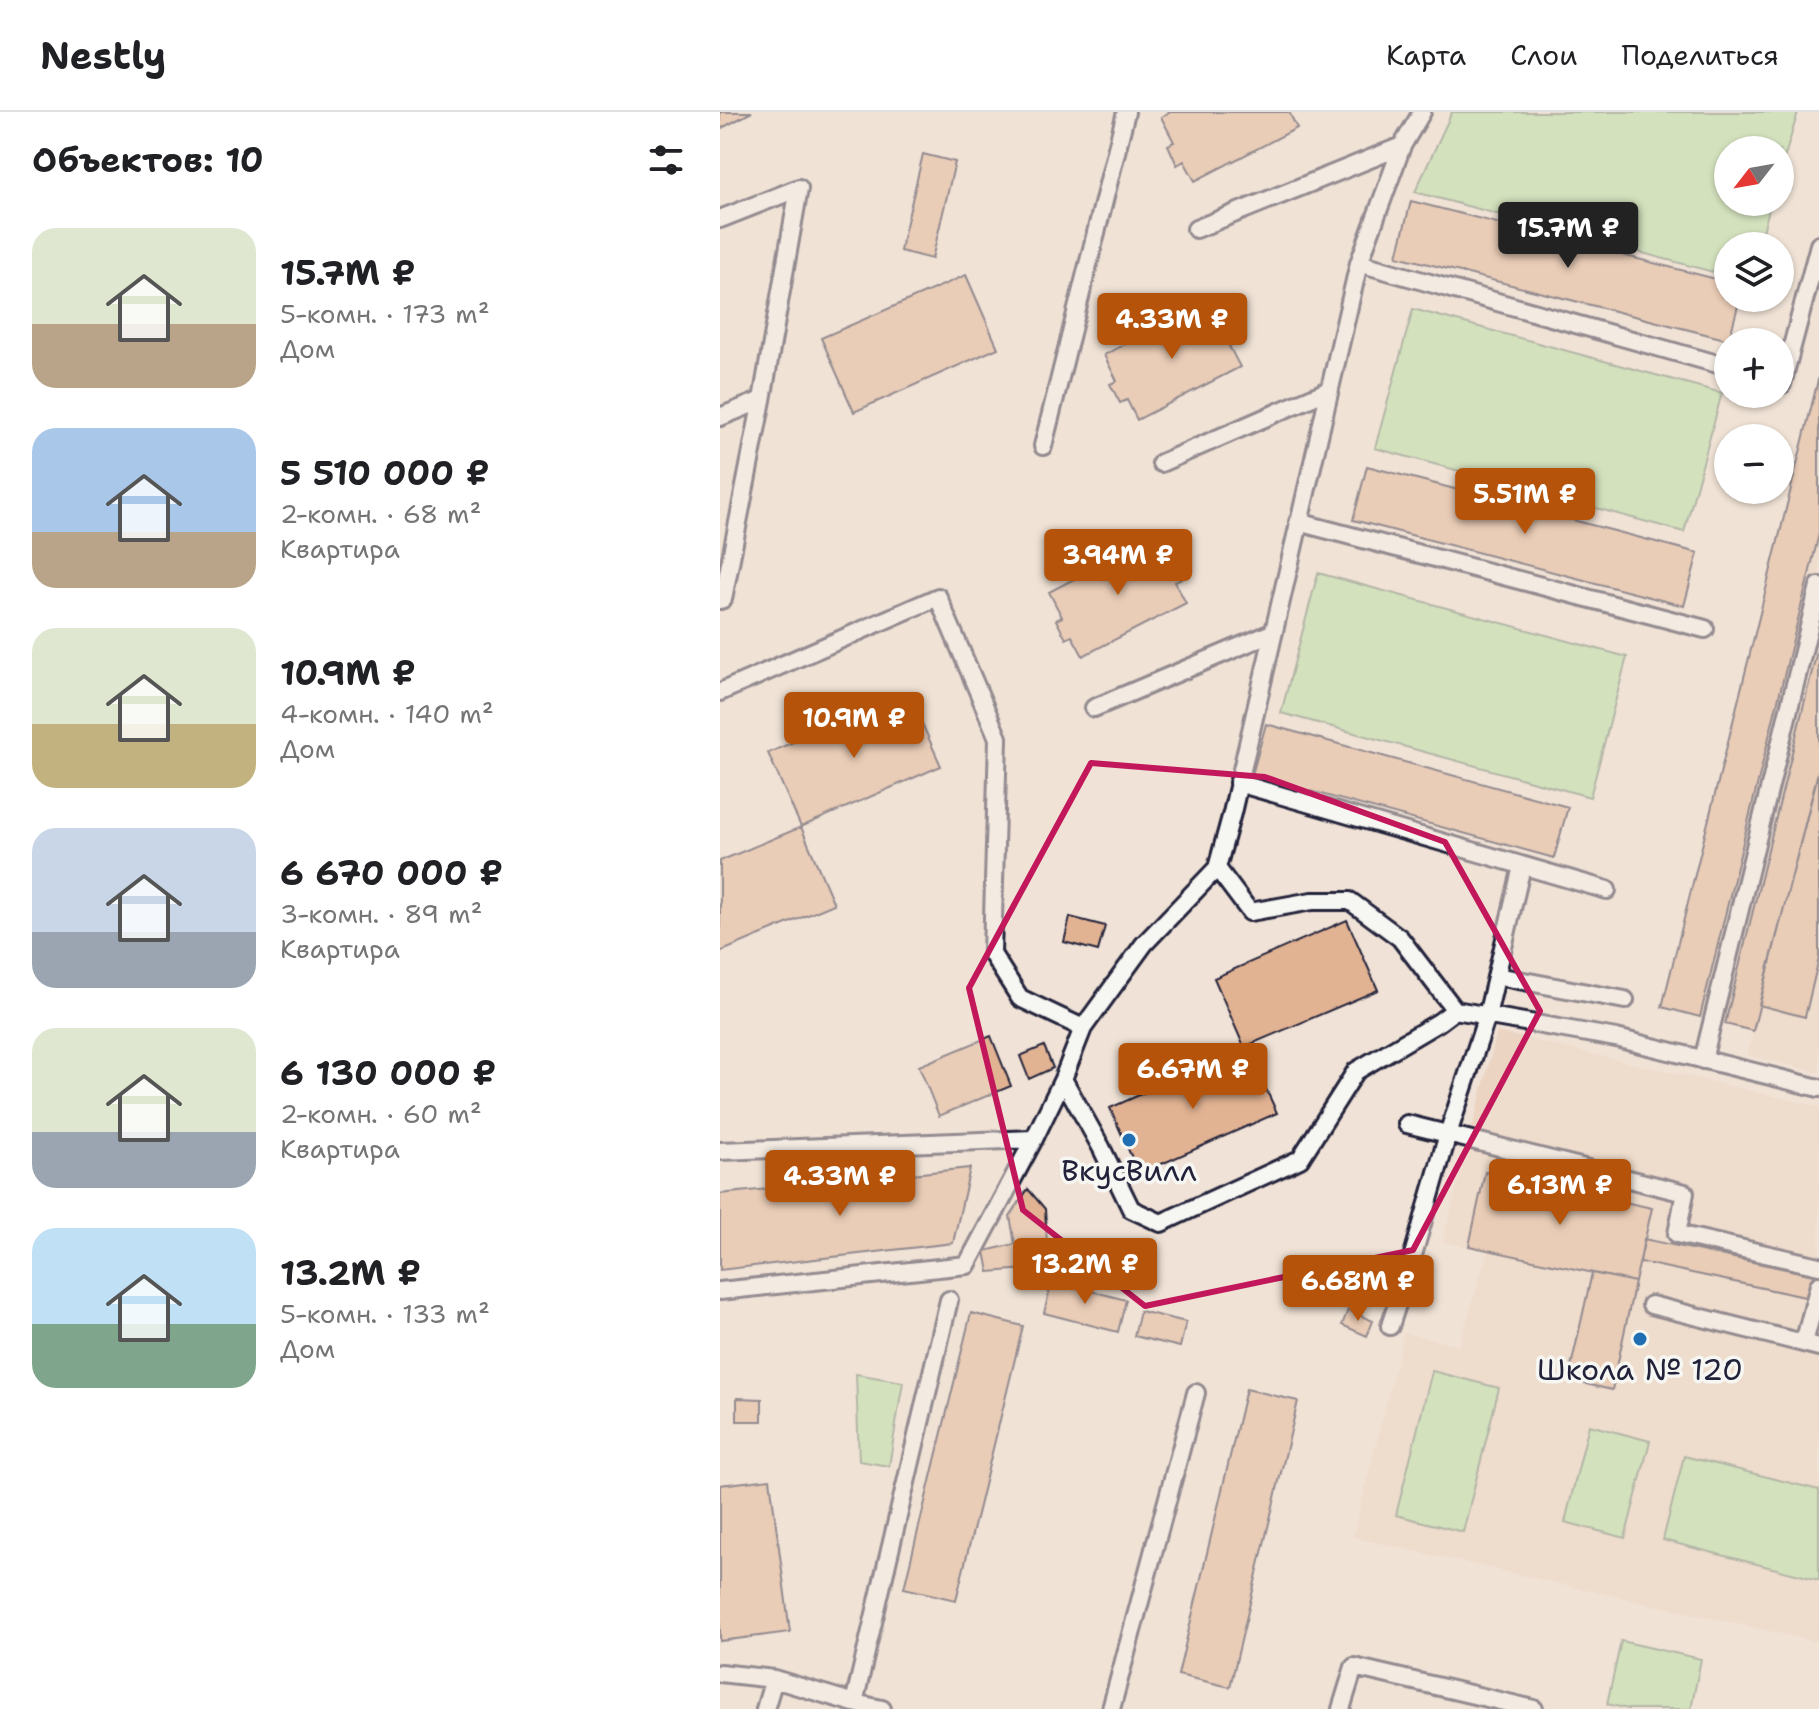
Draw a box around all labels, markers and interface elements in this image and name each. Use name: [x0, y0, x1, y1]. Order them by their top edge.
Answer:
text: Nestly: [40, 30, 166, 81]
text: Карта: [1386, 36, 1466, 74]
text: Слои: [1510, 36, 1577, 74]
text: Поделиться: [1621, 36, 1779, 74]
north arrow: [1714, 136, 1794, 216]
map controls: [1714, 136, 1794, 504]
text: Объектов: 10: [32, 137, 264, 183]
icon: filters: [644, 138, 688, 182]
pin: 15.7M ₽: [1494, 202, 1642, 270]
text: 15.7M ₽: [1516, 210, 1620, 245]
button: layers: [1714, 232, 1794, 312]
text: 15.7M ₽: [280, 250, 415, 296]
icon: home: [96, 260, 192, 356]
pin: 4.33M ₽: [1098, 293, 1246, 361]
text: 5-комн. · 173 m²: [280, 296, 490, 331]
text: 4.33M ₽: [1115, 301, 1229, 336]
button: +: [1714, 328, 1794, 408]
text: Дом: [280, 331, 335, 366]
button: −: [1714, 424, 1794, 504]
text: 5 510 000 ₽: [280, 450, 490, 496]
icon: home: [96, 460, 192, 556]
pin: 5.51M ₽: [1451, 468, 1599, 536]
text: 5.51M ₽: [1473, 476, 1577, 511]
text: 2-комн. · 68 m²: [280, 496, 481, 531]
pin: 3.94M ₽: [1044, 529, 1192, 597]
text: Квартира: [280, 531, 400, 566]
text: 3.94M ₽: [1062, 537, 1174, 572]
text: 10.9M ₽: [280, 650, 416, 696]
icon: home: [96, 660, 192, 756]
pin: 10.9M ₽: [780, 692, 928, 760]
text: 4-комн. · 140 m²: [280, 696, 494, 731]
text: 10.9M ₽: [802, 700, 906, 735]
text: Дом: [280, 731, 335, 766]
text: 6 670 000 ₽: [280, 850, 503, 896]
icon: home: [96, 860, 192, 956]
text: 3-комн. · 89 m²: [280, 896, 483, 931]
text: Квартира: [280, 931, 400, 966]
pin: 6.67M ₽: [1119, 1043, 1267, 1111]
text: 6 130 000 ₽: [280, 1050, 496, 1096]
text: 6.67M ₽: [1136, 1051, 1250, 1086]
icon: home: [96, 1060, 192, 1156]
text: 2-комн. · 60 m²: [280, 1096, 482, 1131]
text: Квартира: [280, 1131, 400, 1166]
marker: ВкусВилл: [1120, 1131, 1138, 1149]
pin: 4.33M ₽: [766, 1150, 914, 1218]
place label: ВкусВилл: [1061, 1150, 1197, 1191]
text: 4.33M ₽: [783, 1158, 897, 1193]
pin: 6.13M ₽: [1486, 1159, 1634, 1227]
text: 6.13M ₽: [1507, 1167, 1613, 1202]
pin: 13.2M ₽: [1011, 1238, 1159, 1306]
text: 13.2M ₽: [1031, 1246, 1139, 1281]
text: 13.2M ₽: [280, 1250, 421, 1296]
pin: 6.68M ₽: [1284, 1255, 1432, 1323]
icon: home: [96, 1260, 192, 1356]
text: 6.68M ₽: [1301, 1263, 1415, 1298]
text: 5-комн. · 133 m²: [280, 1296, 490, 1331]
marker: Школа № 120: [1631, 1330, 1649, 1348]
text: Дом: [280, 1331, 335, 1366]
place label: Школа № 120: [1537, 1349, 1743, 1390]

